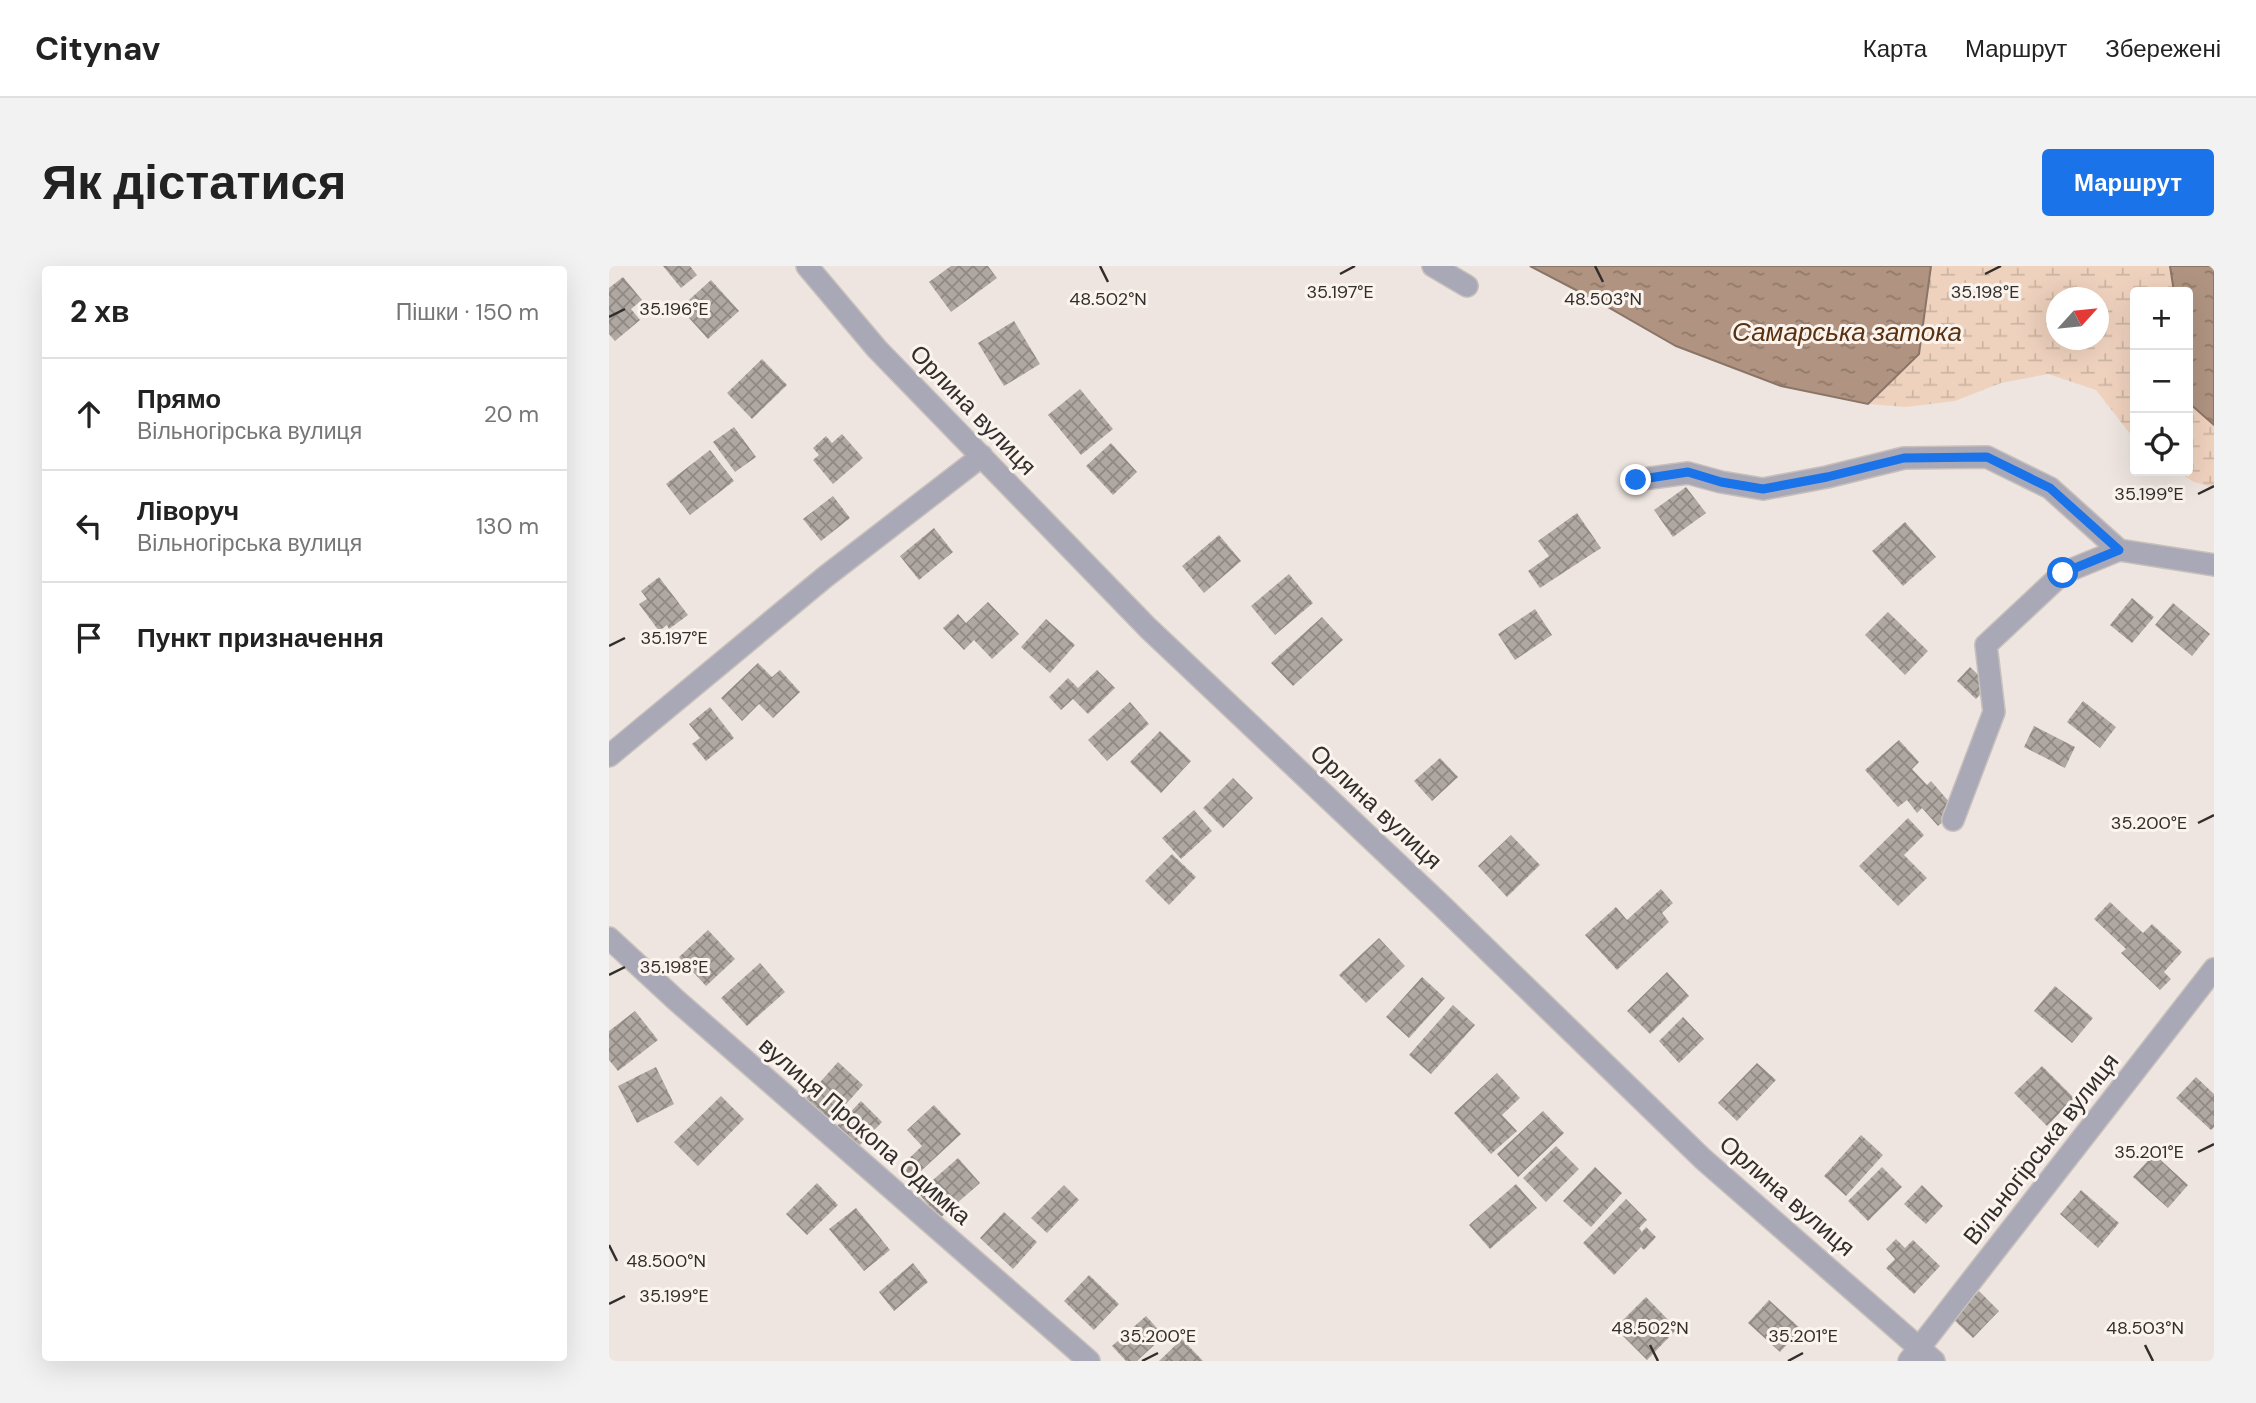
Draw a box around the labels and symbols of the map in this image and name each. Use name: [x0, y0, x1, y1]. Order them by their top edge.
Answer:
text: 35.197°E: [1306, 280, 1374, 304]
text: 35.198°E: [1951, 280, 2019, 304]
text: 48.502°N: [1069, 287, 1147, 311]
text: 48.503°N: [1564, 287, 1642, 311]
north arrow: [2046, 287, 2109, 350]
text: 35.196°E: [639, 297, 709, 321]
water label: Самарська затока: [1732, 315, 1962, 349]
street label: Орлина вулиця: [903, 338, 1043, 481]
route end: [1620, 464, 1651, 495]
text: 35.199°E: [2114, 482, 2184, 506]
route start: [2047, 557, 2078, 588]
text: 35.197°E: [640, 626, 708, 650]
street label: Орлина вулиця: [1304, 738, 1449, 876]
text: 35.200°E: [2111, 811, 2187, 835]
text: 35.198°E: [640, 955, 708, 979]
street label: вулиця Прокопа Одимка: [753, 1030, 978, 1232]
street label: Вільногірська вулиця: [1956, 1047, 2125, 1251]
street label: Орлина вулиця: [1713, 1128, 1861, 1263]
text: 35.201°E: [2114, 1140, 2184, 1164]
text: 48.500°N: [626, 1249, 706, 1273]
text: 35.199°E: [639, 1284, 709, 1308]
text: 48.502°N: [1611, 1316, 1689, 1340]
text: 48.503°N: [2106, 1316, 2184, 1340]
text: 35.200°E: [1120, 1324, 1196, 1348]
text: 35.201°E: [1768, 1324, 1838, 1348]

